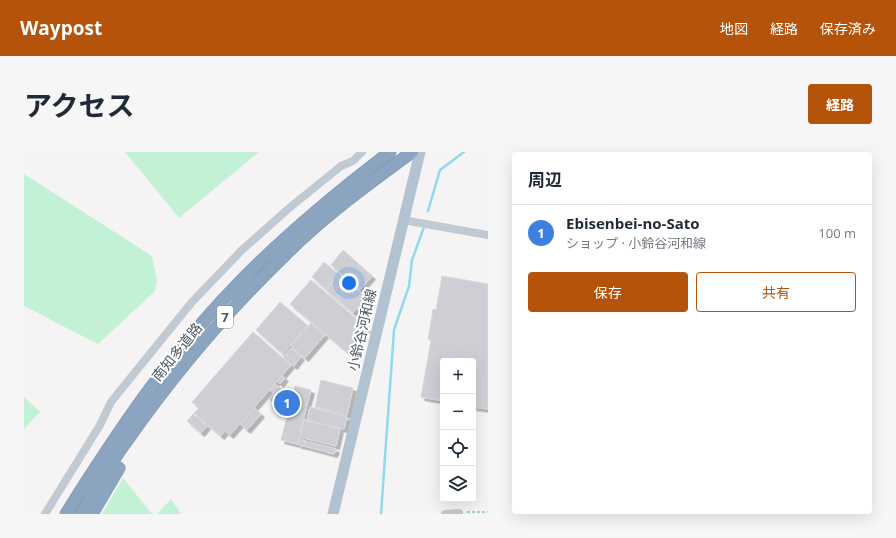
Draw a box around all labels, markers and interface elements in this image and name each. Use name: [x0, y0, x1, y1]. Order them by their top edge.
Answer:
text: Waypost: [20, 15, 102, 41]
text: 地図: [720, 19, 748, 38]
text: 経路: [770, 19, 798, 38]
text: 保存済み: [820, 19, 876, 38]
button: 経路: [808, 84, 872, 124]
text: アクセス: [24, 86, 135, 124]
text: 周辺: [528, 168, 562, 191]
text: Ebisenbei-no-Sato: [566, 213, 700, 233]
text: 1: [537, 224, 545, 242]
text: 100 m: [818, 224, 856, 242]
text: ショップ · 小鈴谷河和線: [566, 234, 706, 252]
button: 保存: [528, 272, 688, 312]
button: 共有: [696, 272, 856, 312]
your location: [339, 273, 359, 293]
street label: 小鈴谷河和線: [343, 287, 380, 373]
road number: 7: [217, 306, 233, 328]
street label: 南知多道路: [147, 319, 206, 385]
map controls: [440, 358, 476, 502]
button: +: [440, 358, 476, 394]
pin: 1: [274, 388, 300, 418]
button: −: [440, 394, 476, 430]
button: locate: [440, 430, 476, 466]
button: layers: [440, 466, 476, 502]

